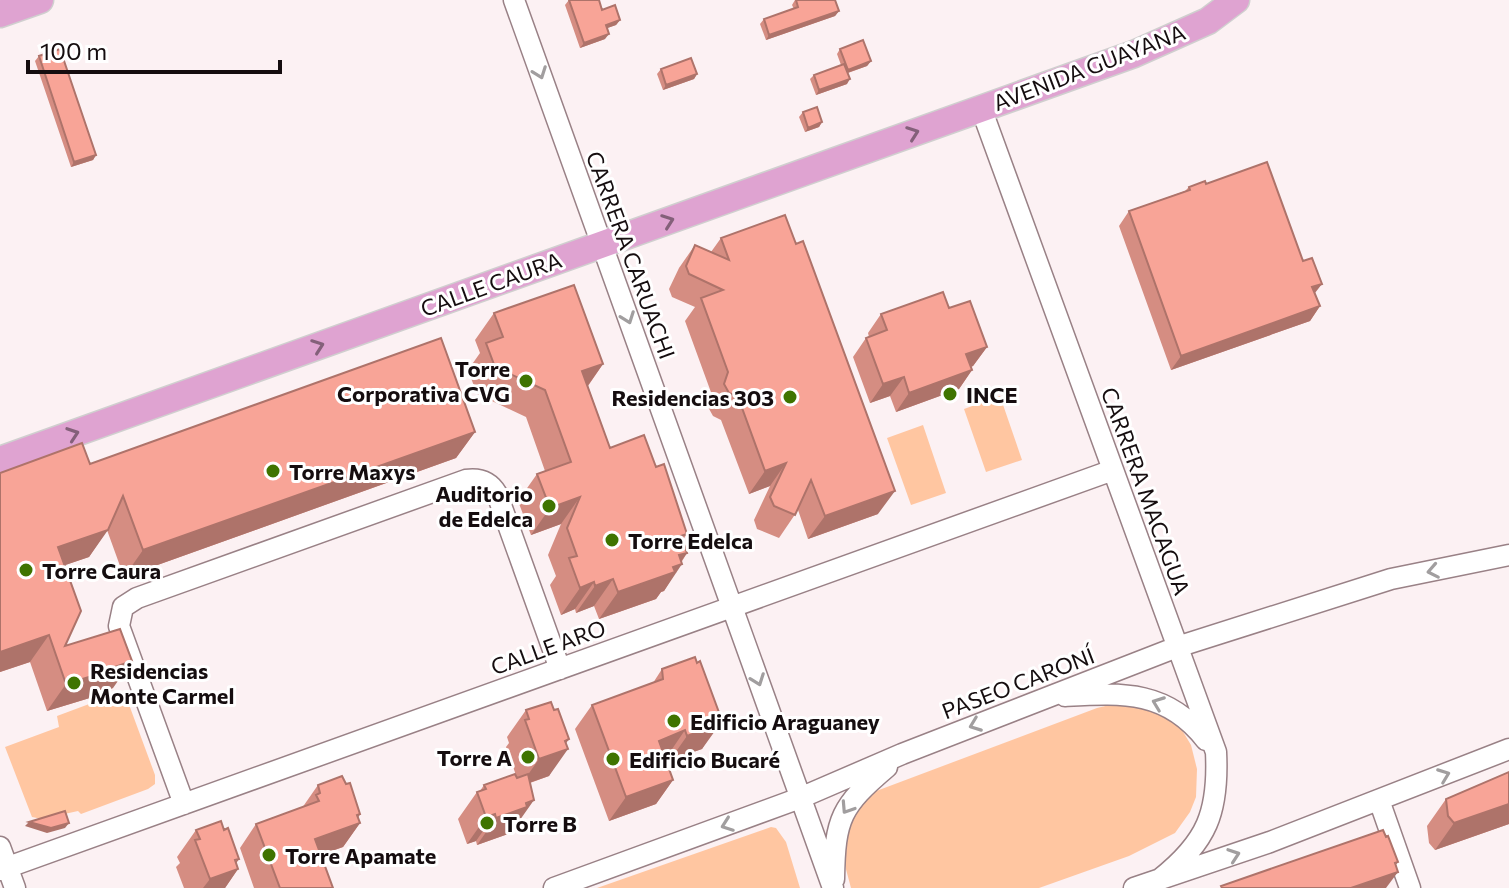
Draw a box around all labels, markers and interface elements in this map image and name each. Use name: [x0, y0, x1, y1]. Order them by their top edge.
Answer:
street label: AVENIDA GUAYANA: [989, 18, 1189, 116]
scale bar: [28, 24, 280, 74]
text: 100 m: [40, 36, 107, 65]
one-way arrow: [531, 66, 547, 80]
one-way arrow: [905, 126, 919, 142]
street label: CARRERA CARUACHI: [581, 147, 681, 363]
one-way arrow: [660, 214, 674, 230]
street label: CALLE CAURA: [417, 246, 565, 322]
one-way arrow: [618, 310, 635, 324]
one-way arrow: [310, 339, 324, 356]
place label: Torre Corporativa CVG: [337, 355, 510, 407]
marker: Torre Corporativa CVG: [517, 372, 535, 390]
place label: INCE: [966, 381, 1018, 408]
place label: Residencias 303: [611, 384, 774, 411]
street label: CARRERA MACAGUA: [1096, 384, 1196, 598]
marker: INCE: [941, 385, 959, 403]
marker: Residencias 303: [781, 388, 799, 406]
one-way arrow: [66, 427, 80, 444]
place label: Torre Maxys: [289, 458, 415, 485]
marker: Torre Maxys: [264, 462, 282, 480]
place label: Auditorio de Edelca: [435, 480, 533, 532]
marker: Auditorio de Edelca: [540, 497, 558, 515]
place label: Torre Edelca: [628, 527, 753, 554]
marker: Torre Edelca: [603, 531, 621, 549]
place label: Torre Caura: [42, 557, 161, 584]
marker: Torre Caura: [17, 561, 35, 579]
one-way arrow: [1426, 562, 1440, 579]
street label: CALLE ARO: [487, 614, 609, 680]
street label: PASEO CARONÍ: [938, 641, 1099, 725]
place label: Residencias Monte Carmel: [90, 657, 234, 709]
one-way arrow: [748, 673, 765, 687]
marker: Residencias Monte Carmel: [65, 674, 83, 692]
one-way arrow: [1152, 696, 1166, 713]
place label: Edificio Araguaney: [690, 708, 880, 735]
marker: Edificio Araguaney: [665, 712, 683, 730]
one-way arrow: [969, 715, 983, 732]
place label: Torre A: [437, 744, 512, 771]
place label: Edificio Bucaré: [629, 746, 780, 773]
marker: Torre A: [519, 748, 537, 766]
marker: Edificio Bucaré: [604, 750, 622, 768]
one-way arrow: [1436, 768, 1450, 785]
one-way arrow: [842, 800, 857, 814]
place label: Torre B: [503, 810, 577, 837]
marker: Torre B: [478, 814, 496, 832]
one-way arrow: [720, 815, 734, 832]
place label: Torre Apamate: [285, 842, 436, 869]
marker: Torre Apamate: [260, 846, 278, 864]
one-way arrow: [1226, 848, 1240, 864]

